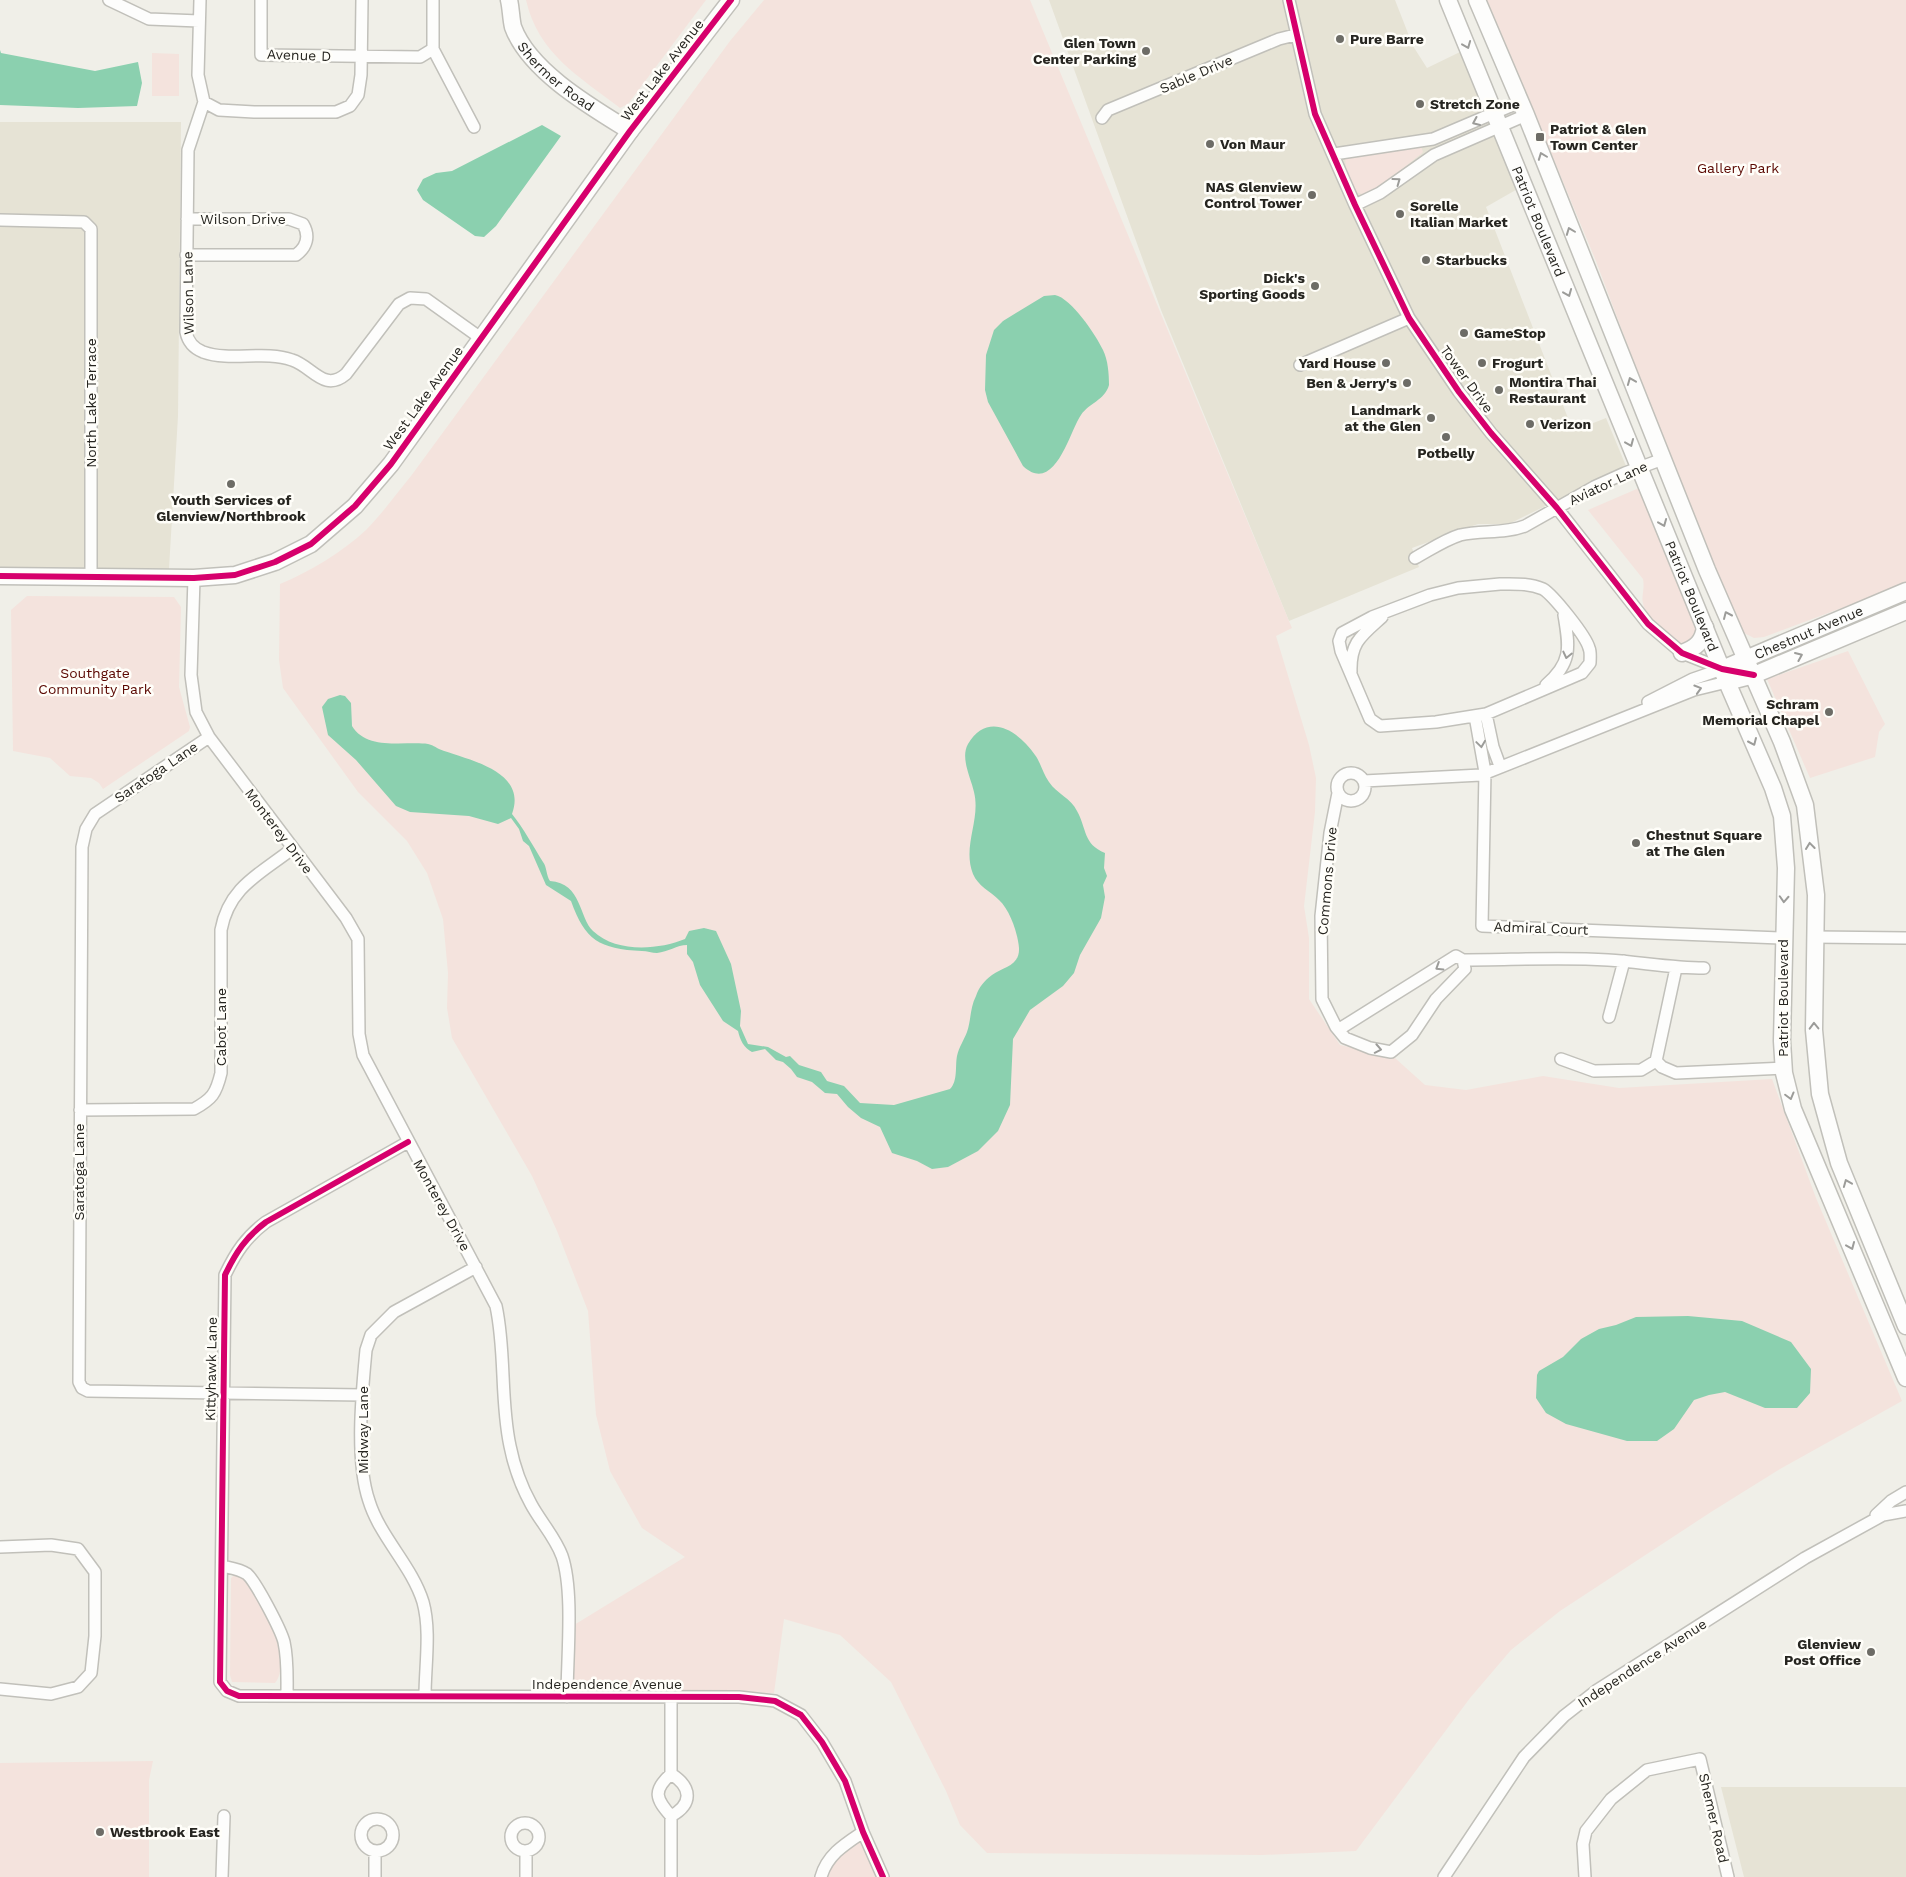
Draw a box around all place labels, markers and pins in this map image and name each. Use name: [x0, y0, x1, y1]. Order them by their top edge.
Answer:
place label: Pure Barre: [1350, 31, 1424, 47]
marker: Pure Barre: [1334, 33, 1346, 45]
place label: Glen Town Center Parking: [1033, 35, 1136, 67]
marker: Glen Town Center Parking: [1140, 45, 1152, 57]
place label: Stretch Zone: [1430, 96, 1520, 112]
marker: Stretch Zone: [1414, 98, 1426, 110]
place label: Patriot & Glen Town Center: [1550, 121, 1646, 153]
marker: Patriot & Glen Town Center: [1534, 131, 1546, 143]
place label: Von Maur: [1220, 136, 1285, 152]
marker: Von Maur: [1204, 138, 1216, 150]
place label: NAS Glenview Control Tower: [1204, 179, 1302, 211]
marker: NAS Glenview Control Tower: [1306, 189, 1318, 201]
place label: Sorelle Italian Market: [1410, 198, 1508, 230]
marker: Sorelle Italian Market: [1394, 208, 1406, 220]
place label: Starbucks: [1436, 252, 1507, 268]
marker: Starbucks: [1420, 254, 1432, 266]
place label: Dick's Sporting Goods: [1199, 270, 1306, 302]
marker: Dick's Sporting Goods: [1309, 280, 1321, 292]
place label: GameStop: [1474, 325, 1546, 341]
marker: GameStop: [1458, 327, 1470, 339]
place label: Yard House: [1299, 355, 1376, 371]
place label: Frogurt: [1492, 355, 1543, 371]
marker: Yard House: [1380, 357, 1392, 369]
marker: Frogurt: [1476, 357, 1488, 369]
place label: Montira Thai Restaurant: [1509, 374, 1597, 406]
place label: Ben & Jerry's: [1306, 375, 1398, 391]
marker: Ben & Jerry's: [1401, 377, 1413, 389]
marker: Montira Thai Restaurant: [1493, 384, 1505, 396]
place label: Landmark at the Glen: [1345, 402, 1421, 434]
marker: Landmark at the Glen: [1425, 412, 1437, 424]
place label: Verizon: [1540, 416, 1591, 432]
marker: Verizon: [1524, 418, 1536, 430]
marker: Potbelly: [1440, 431, 1452, 443]
place label: Potbelly: [1417, 445, 1475, 461]
marker: Youth Services of Glenview/Northbrook: [225, 478, 237, 490]
place label: Youth Services of Glenview/Northbrook: [156, 492, 306, 524]
place label: Schram Memorial Chapel: [1702, 696, 1819, 728]
marker: Schram Memorial Chapel: [1823, 706, 1835, 718]
place label: Chestnut Square at The Glen: [1646, 827, 1762, 859]
marker: Chestnut Square at The Glen: [1630, 837, 1642, 849]
place label: Glenview Post Office: [1784, 1636, 1861, 1668]
marker: Glenview Post Office: [1865, 1646, 1877, 1658]
place label: Westbrook East: [110, 1824, 220, 1840]
marker: Westbrook East: [94, 1826, 106, 1838]

